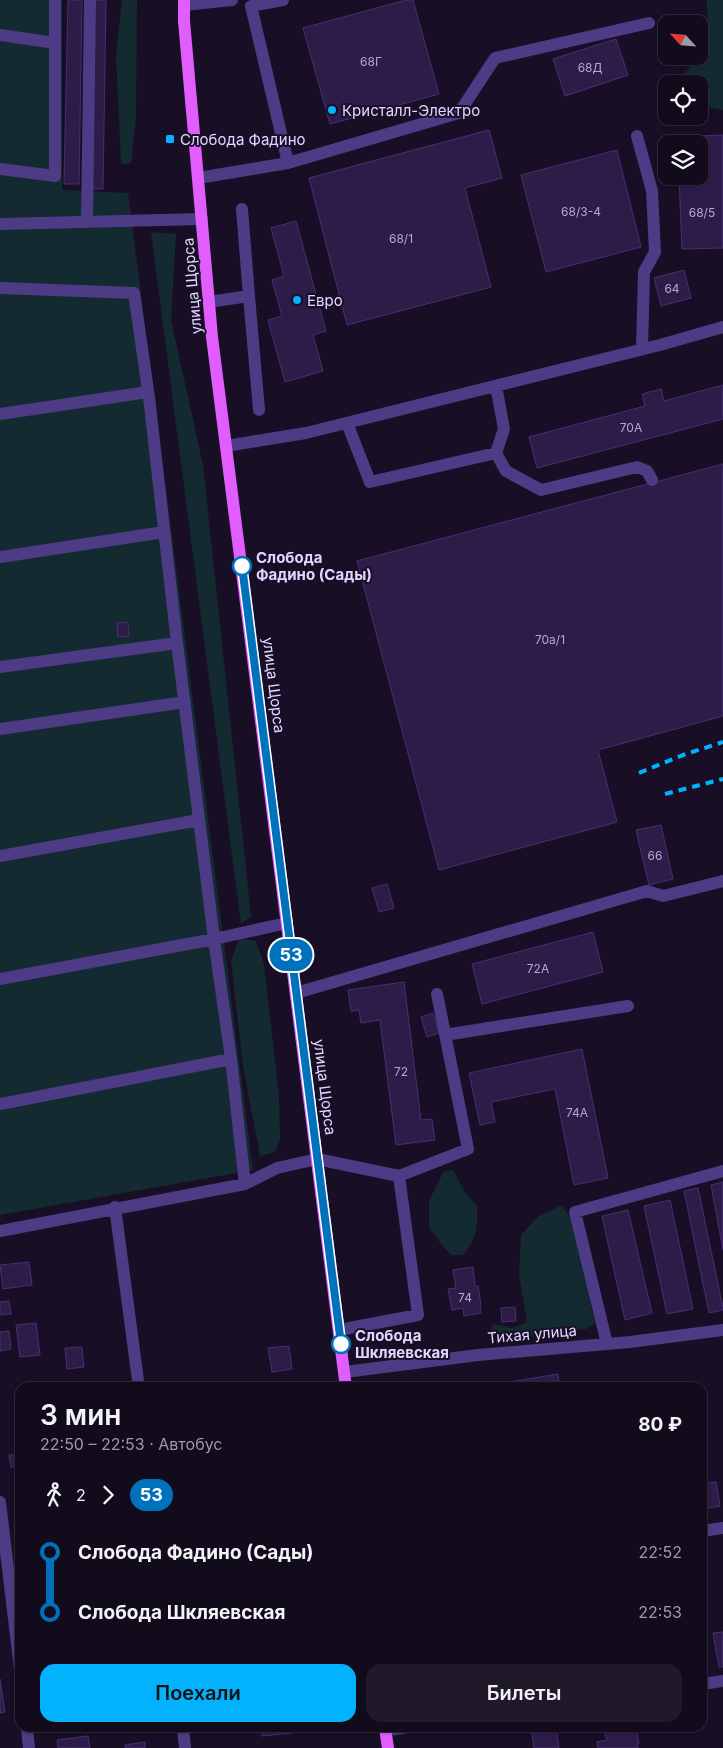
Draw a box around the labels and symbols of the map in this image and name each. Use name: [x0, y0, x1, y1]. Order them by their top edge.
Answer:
north arrow: [658, 15, 708, 65]
house number: 68Г: [360, 54, 382, 69]
house number: 68Д: [578, 60, 603, 75]
place label: Кристалл-Электро: [342, 101, 480, 120]
marker: Кристалл-Электро: [326, 104, 338, 116]
place label: Слобода Фадино: [180, 130, 306, 149]
marker: Слобода Фадино: [164, 133, 176, 145]
house number: 68/3-4: [561, 204, 601, 219]
house number: 68/5: [689, 205, 715, 220]
house number: 68/1: [389, 231, 413, 246]
street label: улица Щорса: [178, 237, 206, 335]
house number: 64: [664, 281, 680, 296]
place label: Евро: [307, 291, 343, 310]
marker: Евро: [291, 294, 303, 306]
house number: 70А: [620, 420, 642, 435]
place label: Слобода Фадино (Сады): [256, 548, 372, 584]
marker: Слобода Фадино (Сады): [232, 556, 252, 576]
house number: 70а/1: [535, 632, 565, 647]
street label: улица Щорса: [259, 636, 289, 734]
house number: 66: [648, 848, 662, 863]
line badge: 53: [268, 939, 314, 971]
house number: 72А: [527, 961, 549, 976]
street label: улица Щорса: [310, 1038, 340, 1136]
house number: 72: [394, 1064, 408, 1079]
house number: 74А: [566, 1105, 588, 1120]
house number: 74: [458, 1290, 472, 1305]
street label: Тихая улица: [487, 1321, 577, 1347]
place label: Слобода Шкляевская: [355, 1326, 449, 1362]
marker: Слобода Шкляевская: [331, 1334, 351, 1354]

